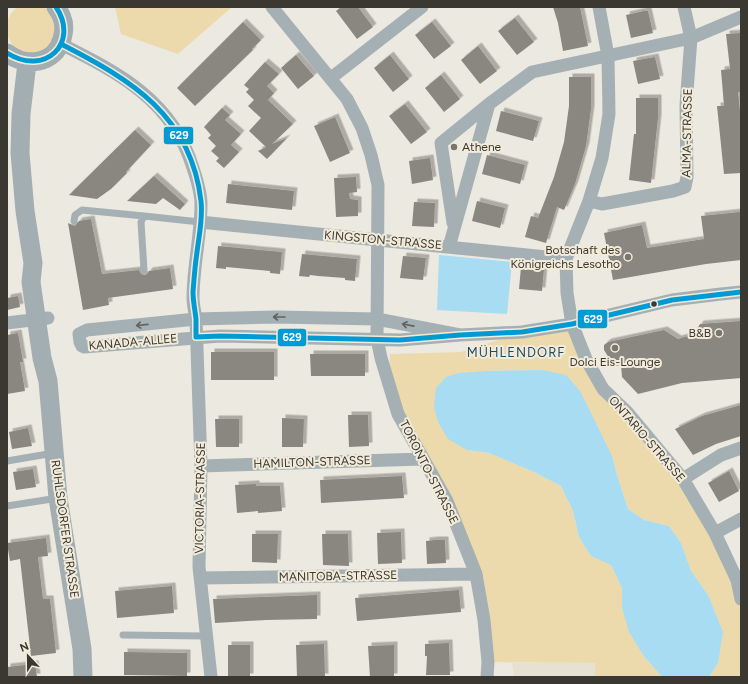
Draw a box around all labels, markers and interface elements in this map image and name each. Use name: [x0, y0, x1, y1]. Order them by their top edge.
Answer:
street label: ALMA-STRASSE: [679, 88, 695, 178]
line badge: 629: [163, 126, 194, 145]
text: 629: [169, 129, 189, 142]
place label: Athene: [462, 140, 502, 154]
marker: Athene: [449, 142, 459, 152]
street label: KINGSTON-STRASSE: [324, 228, 442, 252]
place label: Botschaft des Königreichs Lesotho: [511, 243, 620, 271]
marker: Botschaft des Königreichs Lesotho: [623, 252, 633, 262]
unlabelled marker: [649, 299, 659, 309]
line badge: 629: [577, 309, 608, 329]
one-way arrow: [273, 313, 286, 321]
text: 629: [583, 313, 603, 326]
one-way arrow: [402, 320, 415, 328]
one-way arrow: [136, 321, 149, 328]
place label: B&B: [689, 326, 711, 340]
line badge: 629: [277, 328, 307, 347]
marker: B&B: [714, 328, 724, 338]
street label: KANADA-ALLEE: [88, 331, 178, 353]
text: 629: [282, 331, 302, 344]
marker: Dolci Eis-Lounge: [610, 343, 620, 353]
district label: MÜHLENDORF: [467, 344, 565, 360]
place label: Dolci Eis-Lounge: [570, 355, 661, 369]
street label: ONTARIO-STRASSE: [606, 393, 688, 485]
street label: TORONTO-STRASSE: [397, 418, 461, 526]
street label: VICTORIA-STRASSE: [192, 442, 208, 554]
street label: HAMILTON-STRASSE: [253, 453, 371, 471]
street label: RUHLSDORFER STRASSE: [48, 459, 82, 599]
street label: MANITOBA-STRASSE: [279, 568, 397, 584]
north arrow: [8, 636, 48, 676]
text: N: [18, 640, 31, 655]

